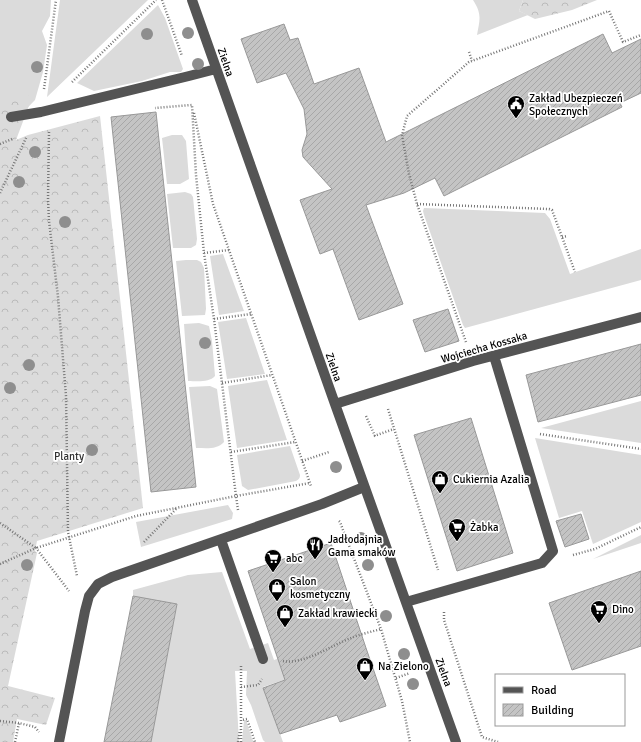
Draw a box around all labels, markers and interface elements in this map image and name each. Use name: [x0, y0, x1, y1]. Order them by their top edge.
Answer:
street label: Zielna: [215, 46, 237, 79]
place label: Zakład Ubezpieczeń Społecznych: [529, 92, 623, 118]
public building icon: Zakład Ubezpieczeń Społecznych: [506, 94, 526, 119]
street label: Wojciecha Kossaka: [440, 329, 529, 366]
street label: Zielna: [323, 351, 345, 384]
park label: Planty: [54, 450, 85, 463]
shop icon: Cukiernia Azalia: [430, 469, 450, 494]
place label: Cukiernia Azalia: [453, 473, 530, 486]
supermarket icon: Żabka: [447, 517, 467, 542]
place label: Żabka: [470, 520, 499, 534]
place label: Jadłodajnia Gama smaków: [328, 533, 395, 559]
restaurant icon: Jadłodajnia Gama smaków: [305, 535, 325, 560]
supermarket icon: abc: [263, 548, 283, 573]
place label: abc: [286, 552, 303, 565]
place label: Salon kosmetyczny: [290, 575, 351, 601]
shop icon: Salon kosmetyczny: [267, 577, 287, 602]
supermarket icon: Dino: [589, 599, 609, 624]
shop icon: Zakład krawiecki: [275, 603, 295, 628]
place label: Dino: [612, 603, 634, 616]
place label: Zakład krawiecki: [298, 607, 378, 620]
shop icon: Na Zielono: [355, 656, 375, 681]
street label: Zielna: [432, 656, 455, 689]
place label: Na Zielono: [378, 660, 429, 673]
legend: [495, 674, 625, 726]
text: Road: [531, 683, 557, 698]
text: Building: [531, 703, 574, 718]

